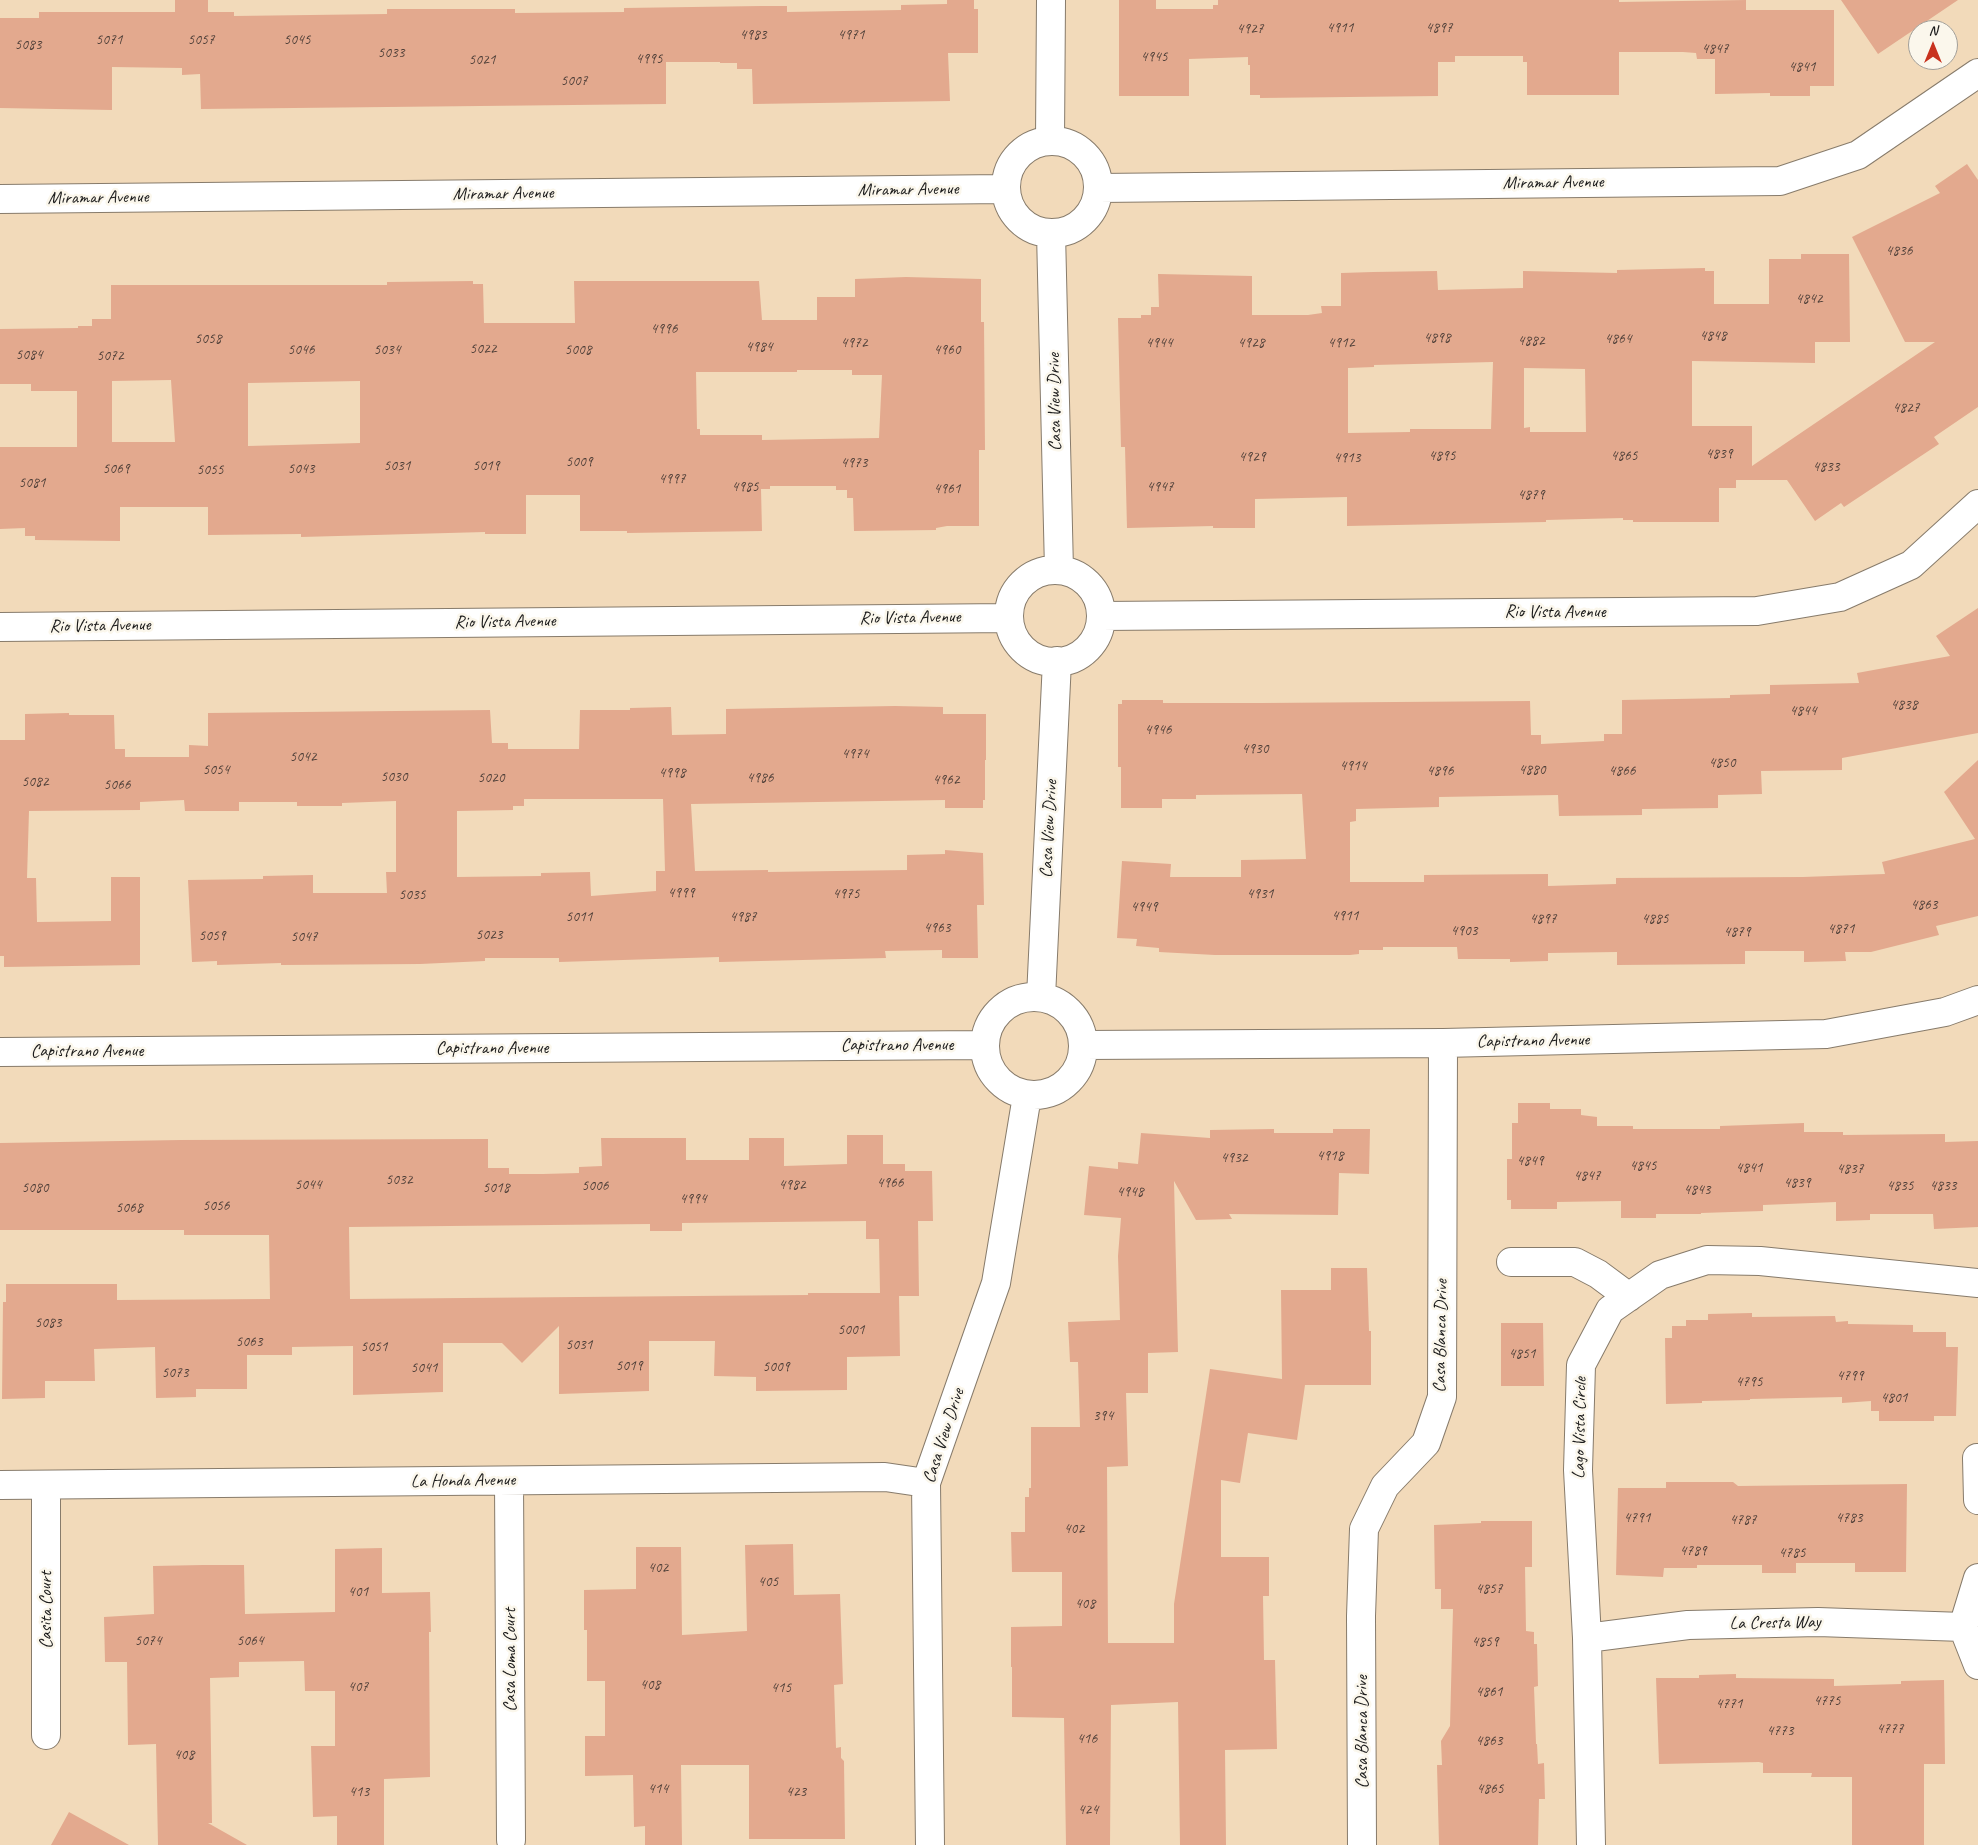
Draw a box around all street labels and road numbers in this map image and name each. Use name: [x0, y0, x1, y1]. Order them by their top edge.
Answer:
street label: Miramar Avenue: [1502, 171, 1604, 195]
street label: Miramar Avenue: [857, 178, 959, 202]
street label: Miramar Avenue: [452, 182, 554, 206]
street label: Miramar Avenue: [47, 186, 149, 210]
street label: Casa View Drive: [1043, 353, 1067, 451]
street label: Rio Vista Avenue: [1505, 601, 1605, 623]
street label: Rio Vista Avenue: [859, 606, 961, 630]
street label: Rio Vista Avenue: [454, 610, 556, 634]
street label: Rio Vista Avenue: [49, 614, 151, 638]
street label: Casa View Drive: [1036, 779, 1062, 879]
street label: Capistrano Avenue: [1476, 1029, 1590, 1053]
street label: Capistrano Avenue: [841, 1034, 953, 1056]
street label: Capistrano Avenue: [436, 1037, 548, 1059]
street label: Capistrano Avenue: [31, 1040, 143, 1062]
street label: Casa Blanca Drive: [1429, 1279, 1453, 1393]
street label: Lago Vista Circle: [1568, 1377, 1592, 1479]
street label: Casa View Drive: [919, 1386, 969, 1486]
street label: La Honda Avenue: [411, 1469, 515, 1493]
street label: Casita Court: [35, 1571, 57, 1649]
street label: Casa Loma Court: [499, 1608, 521, 1712]
street label: La Cresta Way: [1729, 1611, 1821, 1635]
street label: Casa Blanca Drive: [1351, 1675, 1373, 1789]

